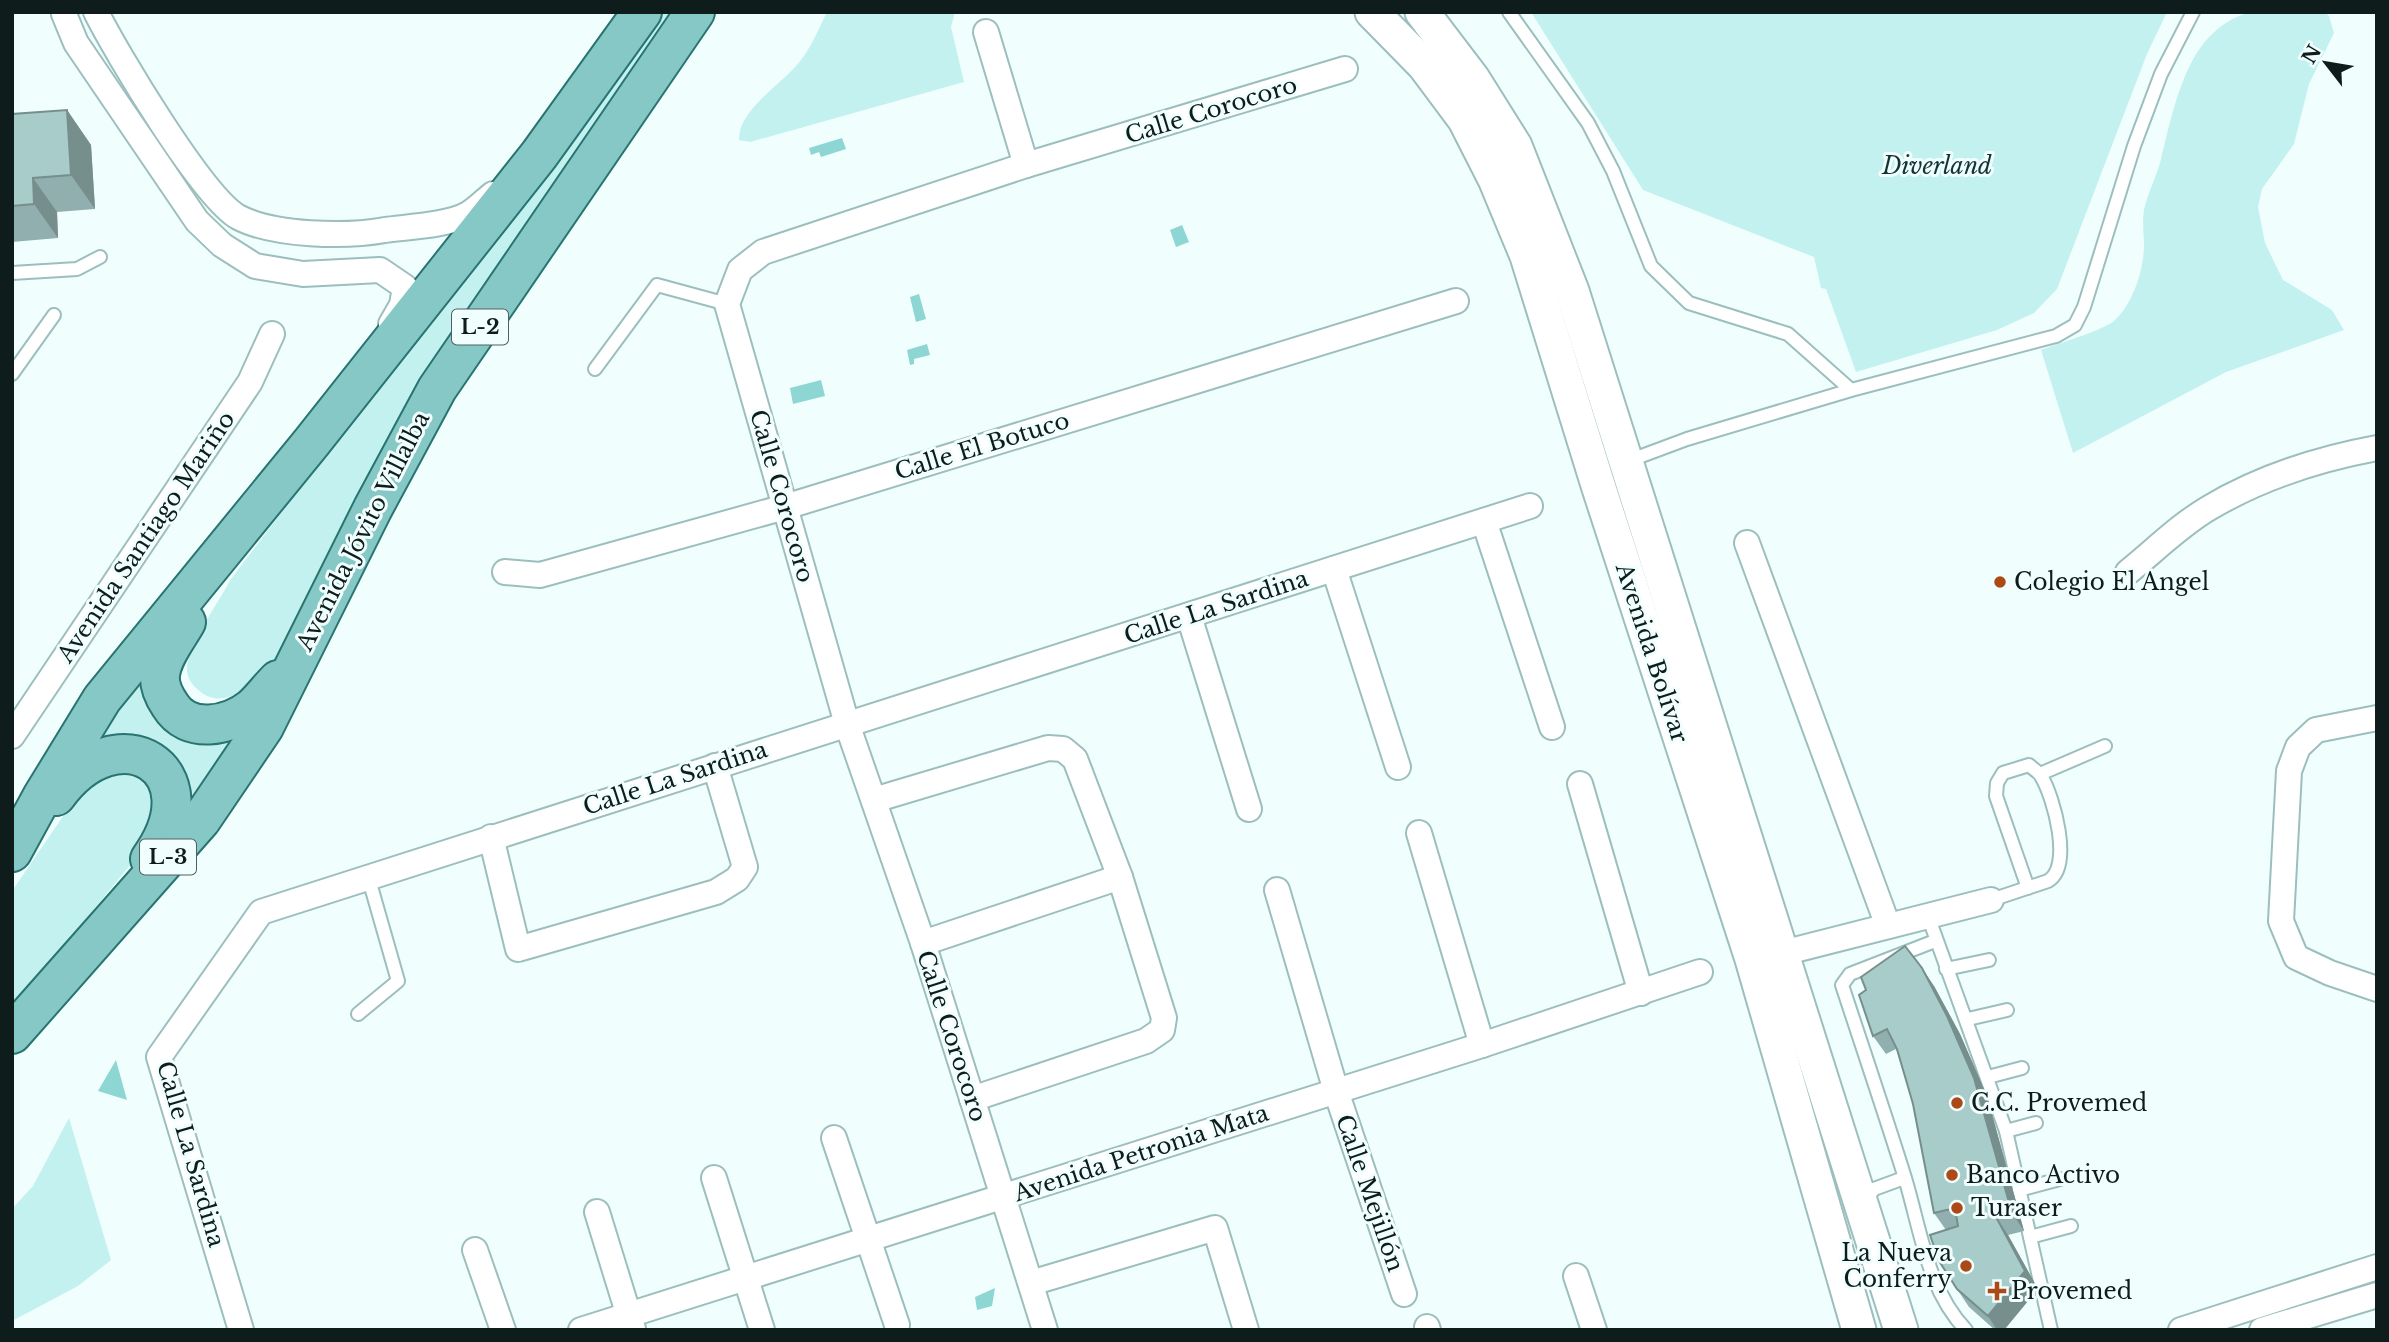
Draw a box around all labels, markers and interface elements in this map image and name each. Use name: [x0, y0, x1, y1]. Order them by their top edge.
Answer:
north arrow: [2291, 28, 2361, 98]
text: N: [2297, 41, 2326, 68]
street label: Calle Corocoro: [1122, 71, 1300, 149]
park label: Diverland: [1881, 152, 1992, 180]
road number: L-2: [452, 310, 508, 344]
street label: Avenida Santiago Mariño: [51, 406, 241, 669]
street label: Calle Corocoro: [744, 406, 820, 586]
street label: Calle El Botuco: [891, 406, 1073, 486]
street label: Avenida Jóvito Villalba: [290, 407, 436, 656]
street label: Avenida Bolívar: [1610, 559, 1694, 746]
street label: Calle La Sardina: [1120, 564, 1312, 650]
place label: Colegio El Angel: [2014, 568, 2209, 596]
marker: Colegio El Angel: [1992, 574, 2008, 590]
street label: Calle La Sardina: [579, 735, 771, 821]
road number: L-3: [140, 840, 196, 874]
street label: Calle Corocoro: [911, 947, 993, 1125]
street label: Calle La Sardina: [151, 1058, 231, 1250]
place label: C.C. Provemed: [1971, 1089, 2147, 1117]
marker: C.C. Provemed: [1949, 1095, 1965, 1111]
street label: Avenida Petronia Mata: [1009, 1098, 1272, 1208]
street label: Calle Mejillón: [1330, 1111, 1410, 1275]
place label: Banco Activo: [1966, 1161, 2120, 1189]
marker: Banco Activo: [1944, 1167, 1960, 1183]
place label: Turaser: [1971, 1194, 2062, 1222]
marker: Turaser: [1949, 1200, 1965, 1216]
place label: La Nueva Conferry: [1841, 1239, 1952, 1293]
marker: La Nueva Conferry: [1958, 1258, 1974, 1274]
place label: Provemed: [2011, 1277, 2132, 1305]
marker: Provemed: [1989, 1283, 2005, 1299]

